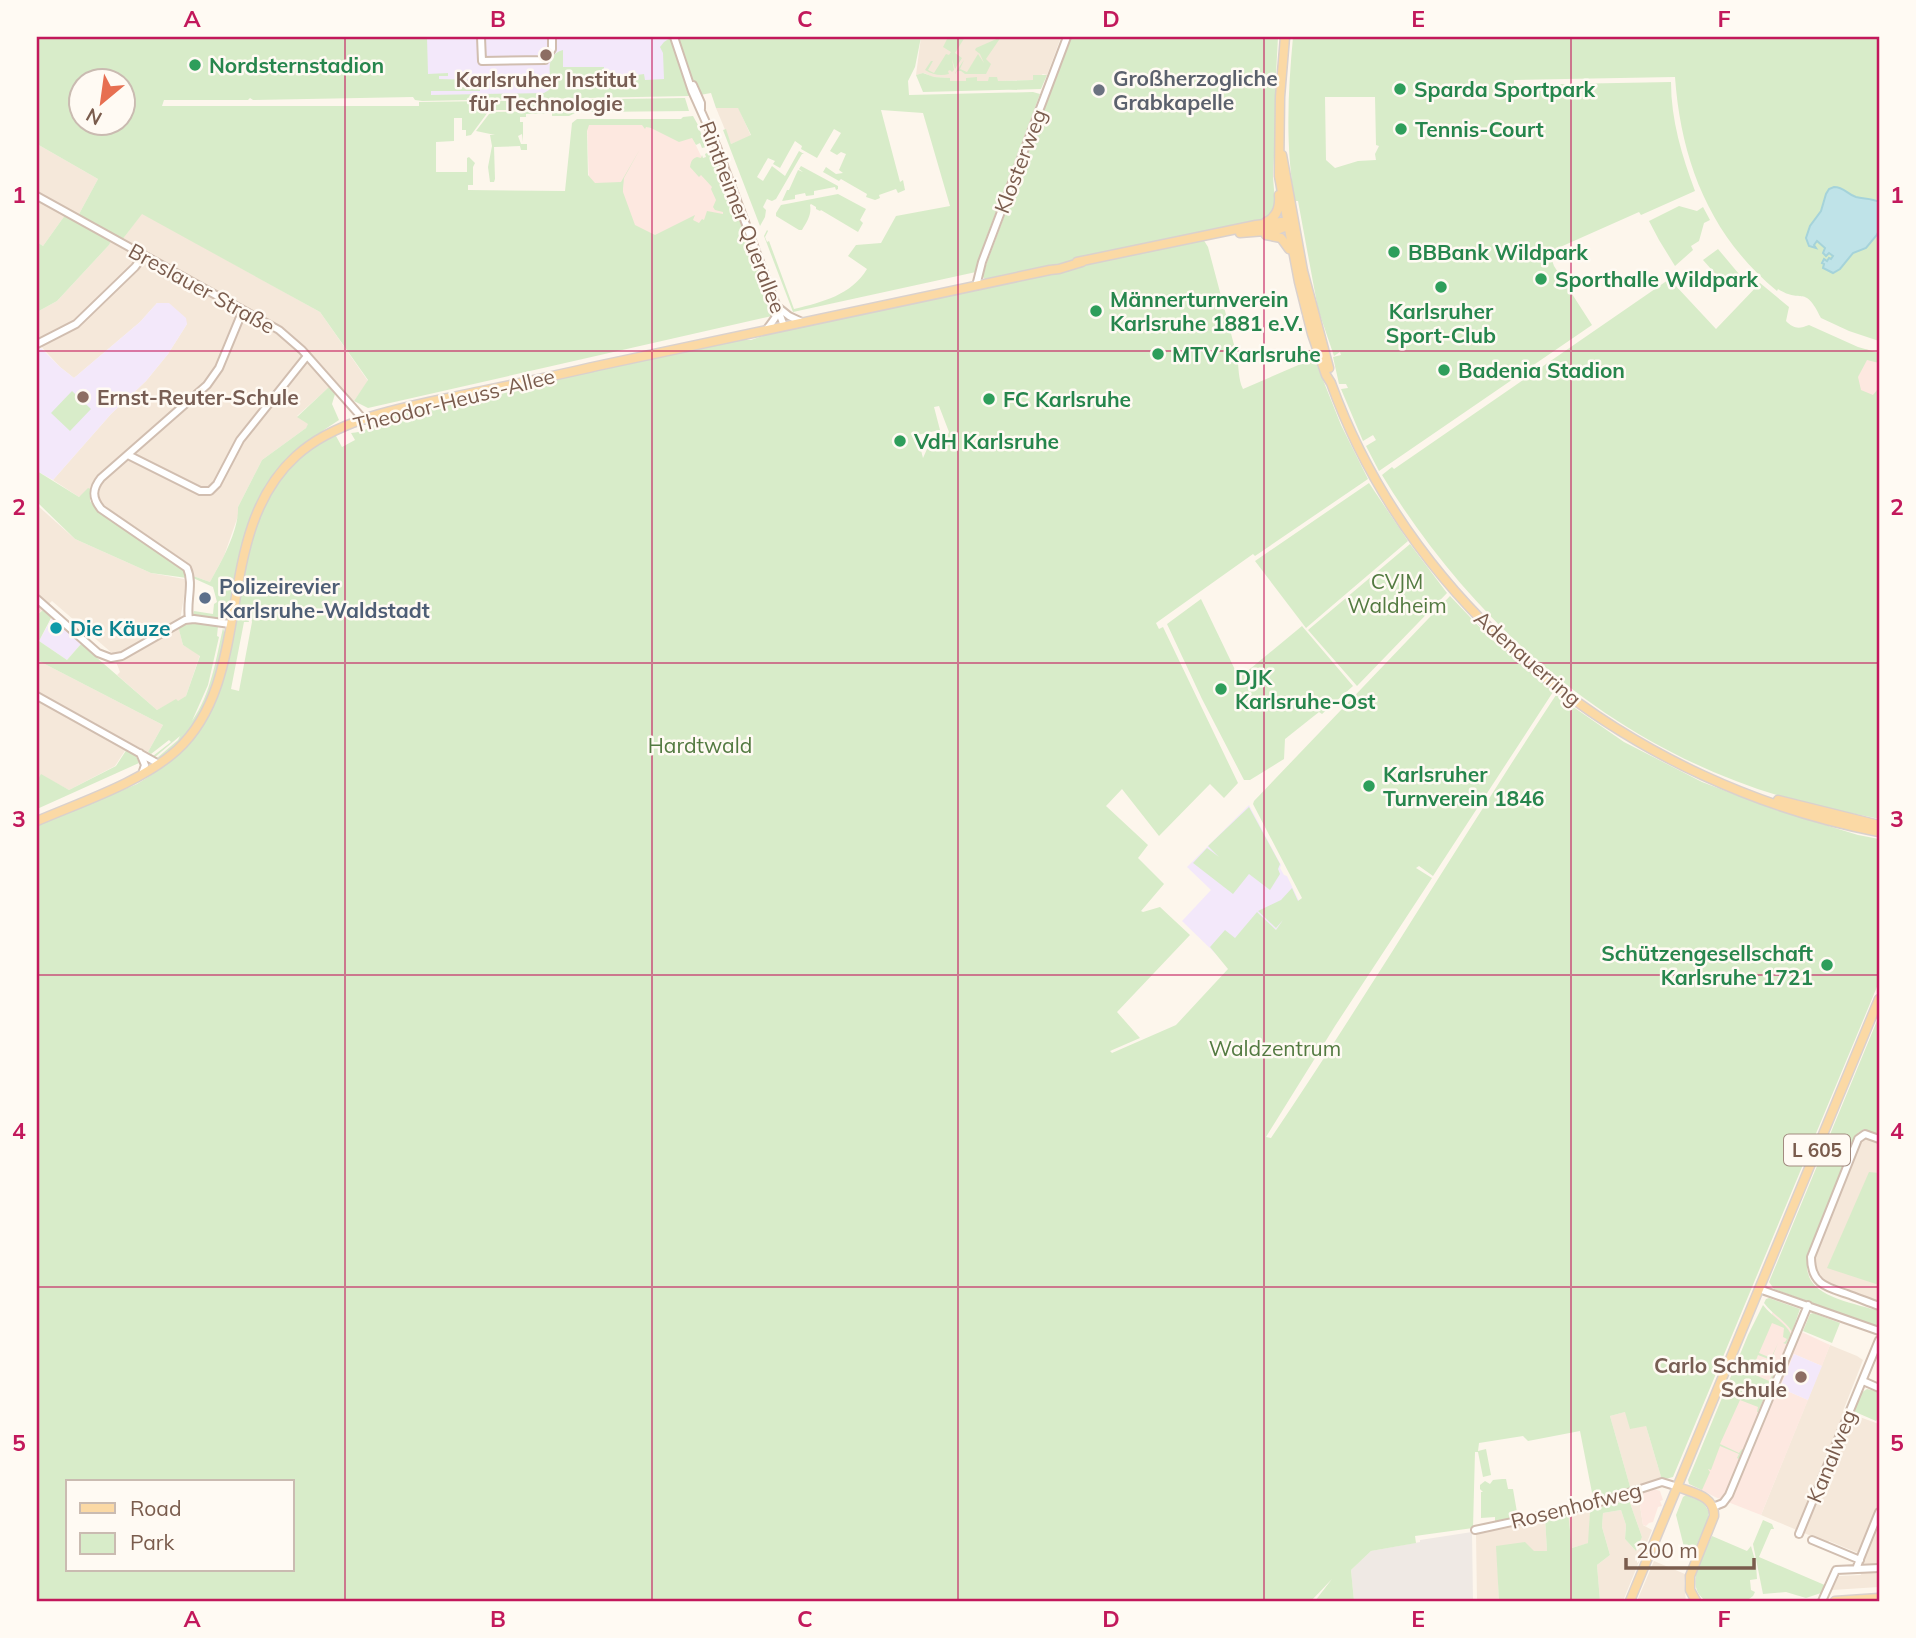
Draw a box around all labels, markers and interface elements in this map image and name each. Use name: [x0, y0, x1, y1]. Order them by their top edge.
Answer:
text: A: [183, 4, 201, 33]
text: B: [490, 4, 506, 33]
text: C: [797, 4, 813, 33]
text: D: [1102, 4, 1120, 33]
text: E: [1411, 4, 1425, 33]
text: F: [1717, 4, 1731, 33]
marker: Karlsruher Institut für Technologie: [538, 47, 554, 63]
place label: Nordsternstadion: [209, 52, 384, 78]
marker: Nordsternstadion: [187, 57, 203, 73]
place label: Großherzogliche Grabkapelle: [1113, 65, 1278, 115]
north arrow: [66, 66, 136, 136]
place label: Karlsruher Institut für Technologie: [455, 66, 637, 116]
place label: Sparda Sportpark: [1414, 76, 1596, 102]
marker: Sparda Sportpark: [1392, 81, 1408, 97]
marker: Großherzogliche Grabkapelle: [1091, 82, 1107, 98]
text: N: [82, 103, 106, 131]
street label: Klosterweg: [988, 105, 1052, 217]
place label: Tennis-Court: [1415, 116, 1544, 142]
street label: Rintheimer Querallee: [694, 117, 792, 317]
marker: Tennis-Court: [1393, 121, 1409, 137]
text: 1: [12, 180, 26, 209]
text: 1: [1890, 180, 1904, 209]
street label: Breslauer Straße: [124, 237, 280, 339]
place label: BBBank Wildpark: [1408, 239, 1588, 265]
marker: BBBank Wildpark: [1386, 244, 1402, 260]
place label: Sporthalle Wildpark: [1555, 266, 1759, 292]
marker: Sporthalle Wildpark: [1533, 271, 1549, 287]
marker: Karlsruher Sport-Club: [1433, 279, 1449, 295]
place label: Männerturnverein Karlsruhe 1881 e.V.: [1110, 286, 1303, 336]
place label: Karlsruher Sport-Club: [1386, 298, 1496, 348]
marker: Männerturnverein Karlsruhe 1881 e.V.: [1088, 303, 1104, 319]
place label: MTV Karlsruhe: [1172, 341, 1321, 367]
marker: MTV Karlsruhe: [1150, 346, 1166, 362]
place label: Badenia Stadion: [1458, 357, 1625, 383]
street label: Theodor-Heuss-Allee: [351, 362, 557, 438]
marker: Badenia Stadion: [1436, 362, 1452, 378]
place label: Ernst-Reuter-Schule: [97, 384, 299, 410]
place label: FC Karlsruhe: [1003, 386, 1131, 412]
marker: Ernst-Reuter-Schule: [75, 389, 91, 405]
marker: FC Karlsruhe: [981, 391, 997, 407]
place label: VdH Karlsruhe: [913, 428, 1059, 454]
marker: VdH Karlsruhe: [892, 433, 908, 449]
text: 2: [12, 492, 26, 521]
text: 2: [1890, 492, 1904, 521]
park label: CVJM Waldheim: [1347, 568, 1447, 618]
place label: Polizeirevier Karlsruhe-Waldstadt: [219, 573, 430, 623]
marker: Polizeirevier Karlsruhe-Waldstadt: [197, 590, 213, 606]
street label: Adenauerring: [1469, 605, 1587, 711]
place label: Die Käuze: [70, 615, 171, 641]
marker: Die Käuze: [48, 620, 64, 636]
place label: DJK Karlsruhe-Ost: [1235, 664, 1376, 714]
marker: DJK Karlsruhe-Ost: [1213, 681, 1229, 697]
park label: Hardtwald: [648, 732, 752, 758]
place label: Karlsruher Turnverein 1846: [1383, 761, 1544, 811]
marker: Karlsruher Turnverein 1846: [1361, 778, 1377, 794]
text: 3: [12, 804, 26, 833]
text: 3: [1890, 804, 1904, 833]
place label: Schützengesellschaft Karlsruhe 1721: [1601, 940, 1813, 990]
marker: Schützengesellschaft Karlsruhe 1721: [1819, 957, 1835, 973]
park label: Waldzentrum: [1209, 1035, 1341, 1061]
text: 4: [12, 1116, 26, 1145]
text: 4: [1890, 1116, 1904, 1145]
road number: L 605: [1784, 1134, 1850, 1166]
place label: Carlo Schmid Schule: [1654, 1352, 1787, 1402]
marker: Carlo Schmid Schule: [1793, 1369, 1809, 1385]
street label: Kanalweg: [1801, 1406, 1861, 1506]
text: 5: [12, 1428, 26, 1457]
text: 5: [1890, 1428, 1904, 1457]
street label: Rosenhofweg: [1508, 1476, 1644, 1534]
legend: [66, 1480, 294, 1572]
text: Road: [130, 1495, 181, 1521]
scale bar: [1626, 1526, 1753, 1570]
text: Park: [130, 1529, 174, 1555]
text: 200 m: [1636, 1537, 1698, 1563]
text: A: [183, 1604, 201, 1633]
text: B: [490, 1604, 506, 1633]
text: C: [797, 1604, 813, 1633]
text: D: [1102, 1604, 1120, 1633]
text: E: [1411, 1604, 1425, 1633]
text: F: [1717, 1604, 1731, 1633]

